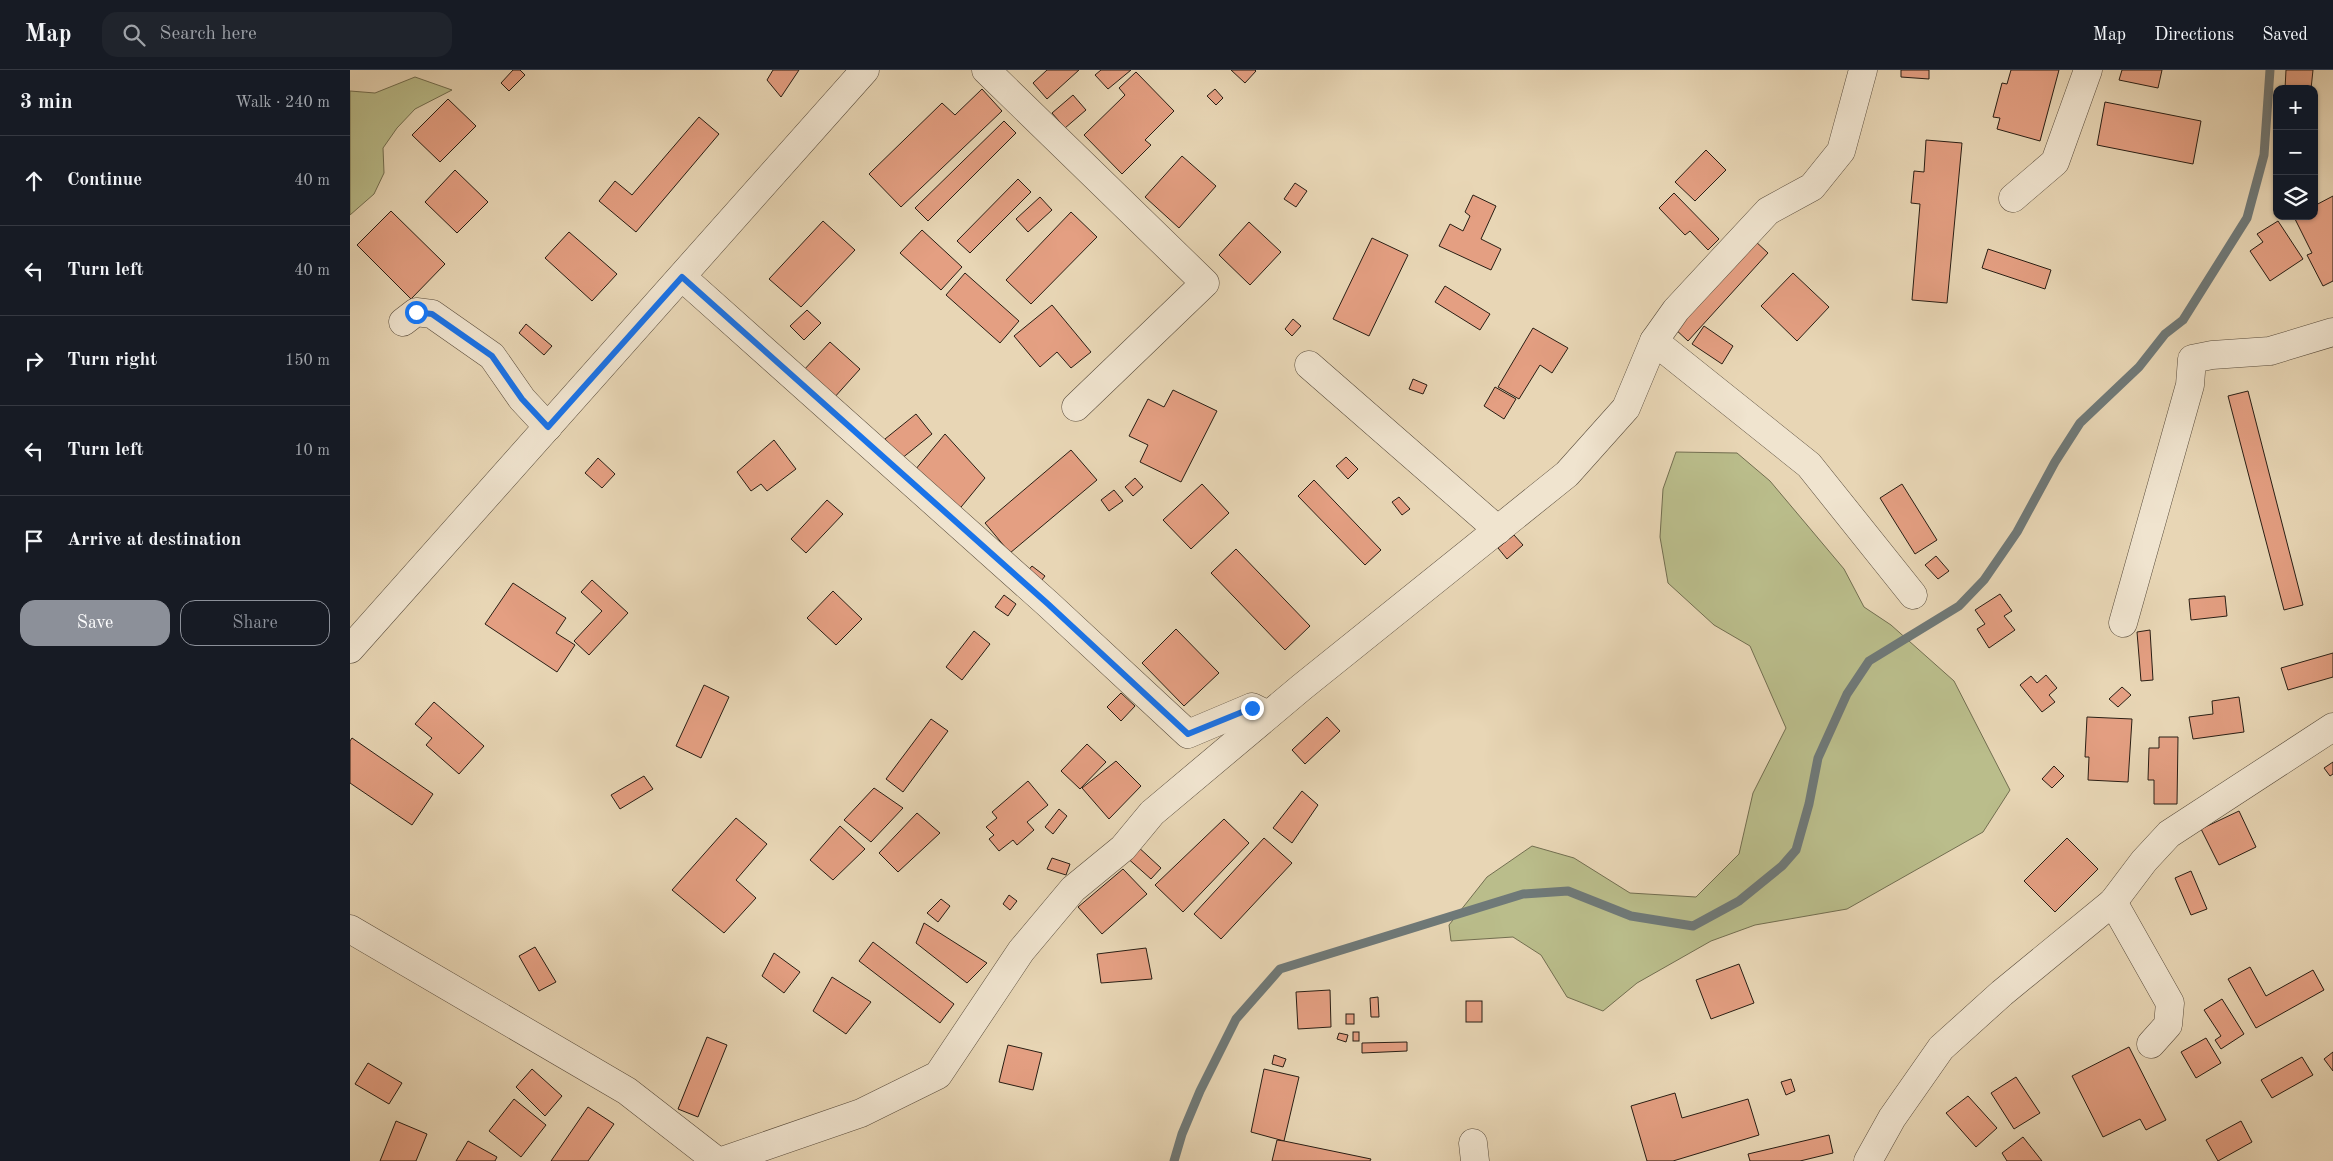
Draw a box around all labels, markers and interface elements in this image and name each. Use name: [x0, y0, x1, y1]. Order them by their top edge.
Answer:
search box: [102, 12, 452, 57]
icon: search: [120, 21, 148, 49]
text: Map: [25, 23, 72, 47]
text: Search here: [160, 25, 257, 44]
text: Map: [2093, 26, 2126, 44]
text: Directions: [2154, 26, 2234, 44]
text: Saved: [2262, 26, 2308, 44]
map controls: [2273, 85, 2318, 220]
button: +: [2273, 85, 2318, 130]
text: 3 min: [20, 92, 73, 113]
text: Walk · 240 m: [235, 95, 330, 111]
button: −: [2273, 130, 2318, 175]
icon: ahead: [20, 167, 48, 195]
text: Continue: [67, 171, 142, 190]
text: 40 m: [294, 173, 330, 189]
button: layers: [2273, 175, 2318, 220]
icon: left: [20, 257, 48, 285]
text: Turn left: [67, 261, 144, 280]
text: 40 m: [294, 263, 330, 279]
route start: [405, 301, 428, 324]
icon: right: [20, 347, 48, 375]
text: Turn right: [67, 351, 157, 370]
text: 150 m: [285, 353, 330, 369]
icon: left: [20, 437, 48, 465]
text: Turn left: [67, 441, 144, 460]
text: 10 m: [294, 443, 330, 459]
icon: arrive: [20, 527, 48, 555]
text: Arrive at destination: [67, 531, 241, 550]
button: Save: [20, 600, 170, 646]
button: Share: [180, 600, 330, 646]
route end: [1241, 697, 1264, 720]

